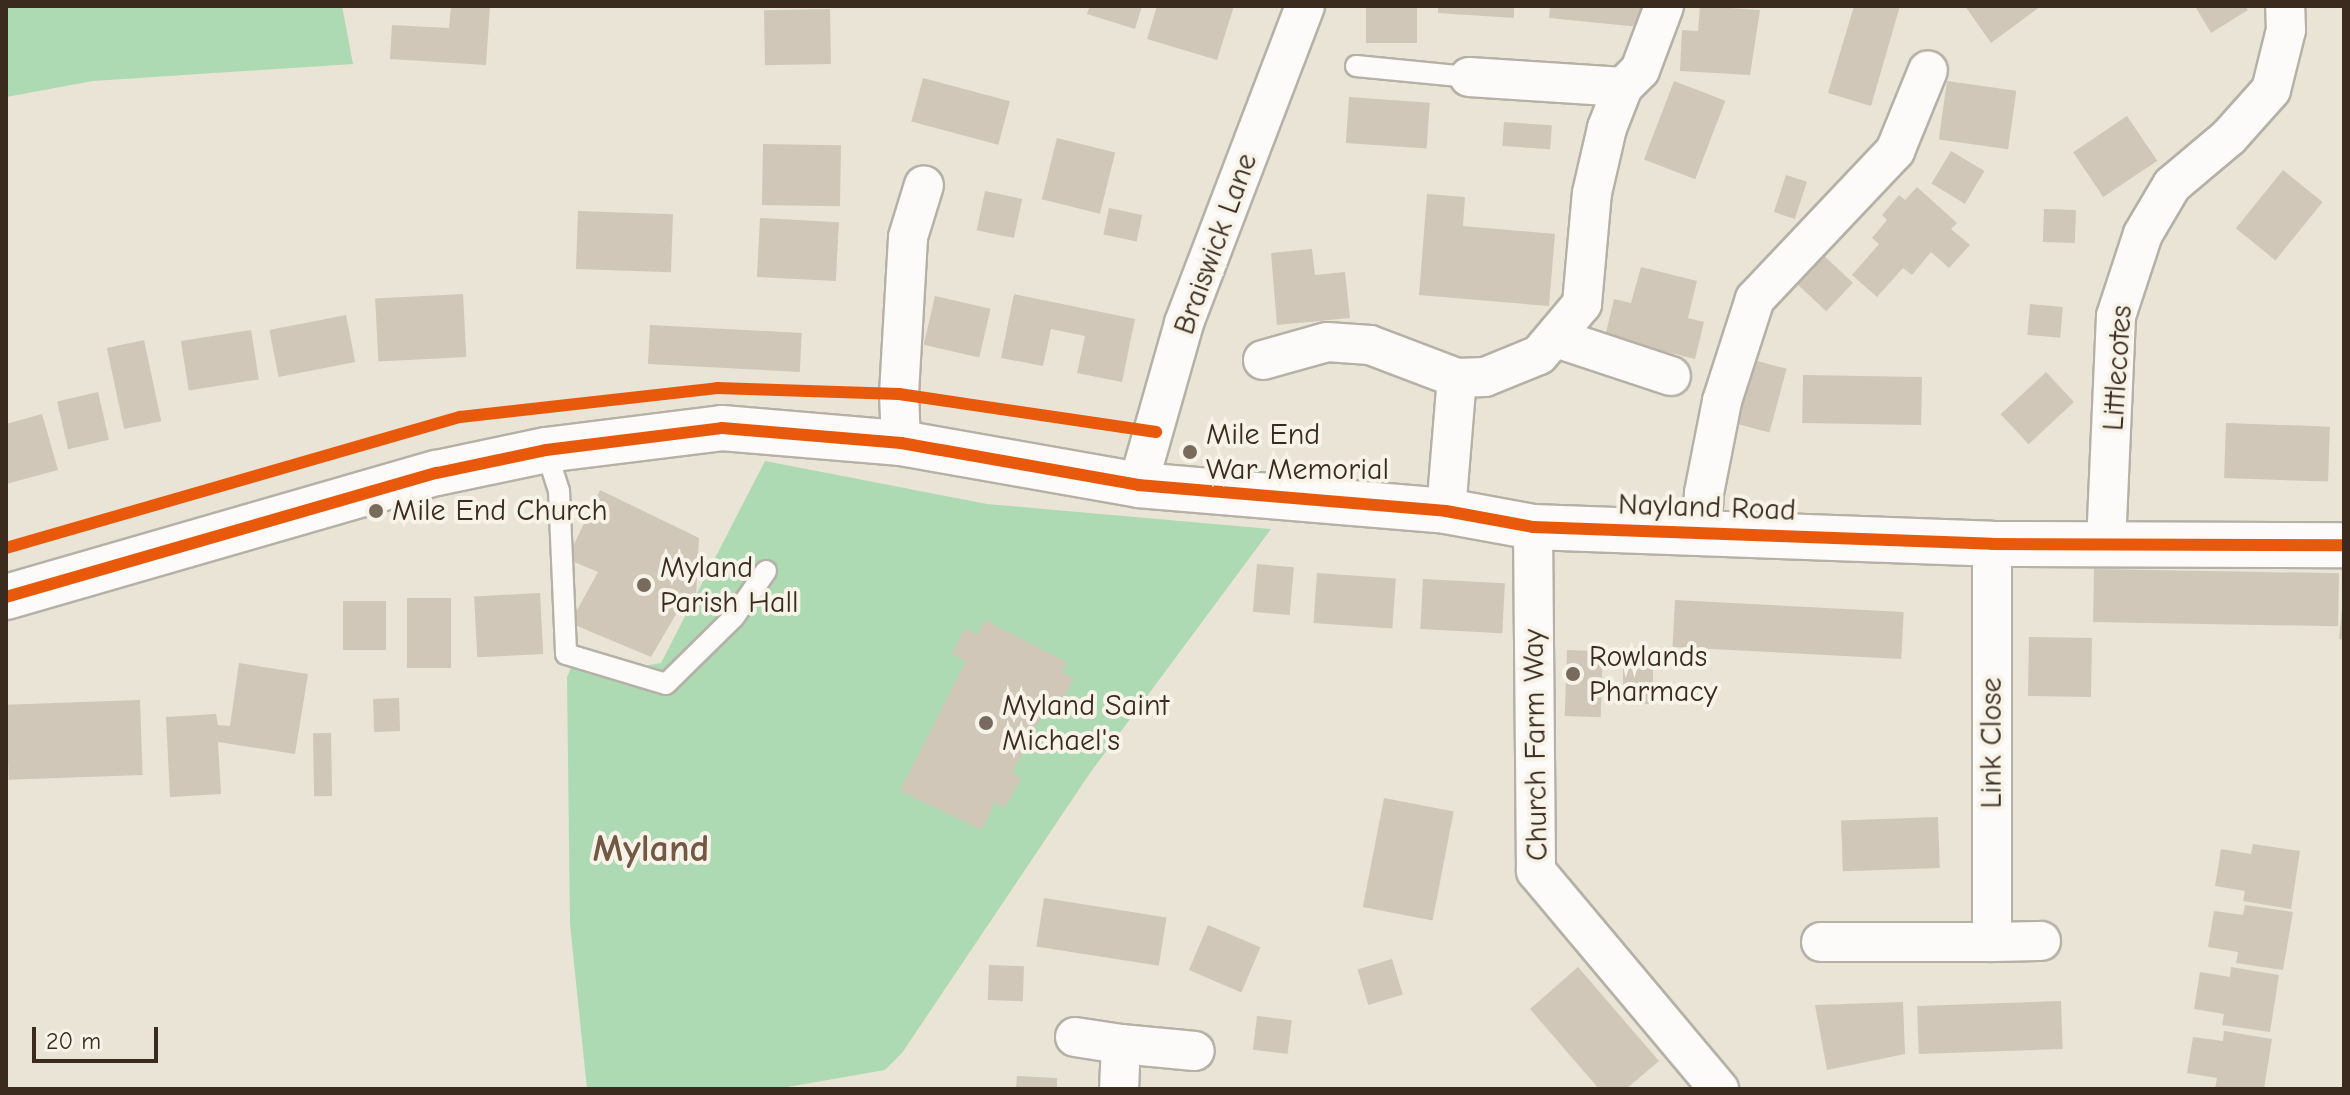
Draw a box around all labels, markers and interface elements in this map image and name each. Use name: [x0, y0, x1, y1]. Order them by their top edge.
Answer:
street label: Braiswick Lane: [1167, 149, 1265, 339]
street label: Littlecotes: [2096, 304, 2140, 432]
place label: Mile End War Memorial: [1206, 417, 1389, 488]
marker: Mile End War Memorial: [1181, 443, 1199, 461]
street label: Nayland Road: [1617, 487, 1797, 529]
place label: Mile End Church: [392, 493, 608, 529]
marker: Mile End Church: [367, 502, 385, 520]
place label: Myland Parish Hall: [660, 550, 799, 620]
marker: Myland Parish Hall: [635, 576, 653, 594]
street label: Church Farm Way: [1516, 629, 1556, 861]
place label: Rowlands Pharmacy: [1589, 639, 1717, 710]
marker: Rowlands Pharmacy: [1564, 665, 1582, 683]
street label: Link Close: [1974, 677, 2010, 809]
place label: Myland Saint Michael's: [1002, 688, 1169, 758]
marker: Myland Saint Michael's: [977, 714, 995, 732]
district label: Myland: [593, 827, 709, 873]
scale bar: [36, 1011, 162, 1061]
text: 20 m: [46, 1027, 101, 1055]

